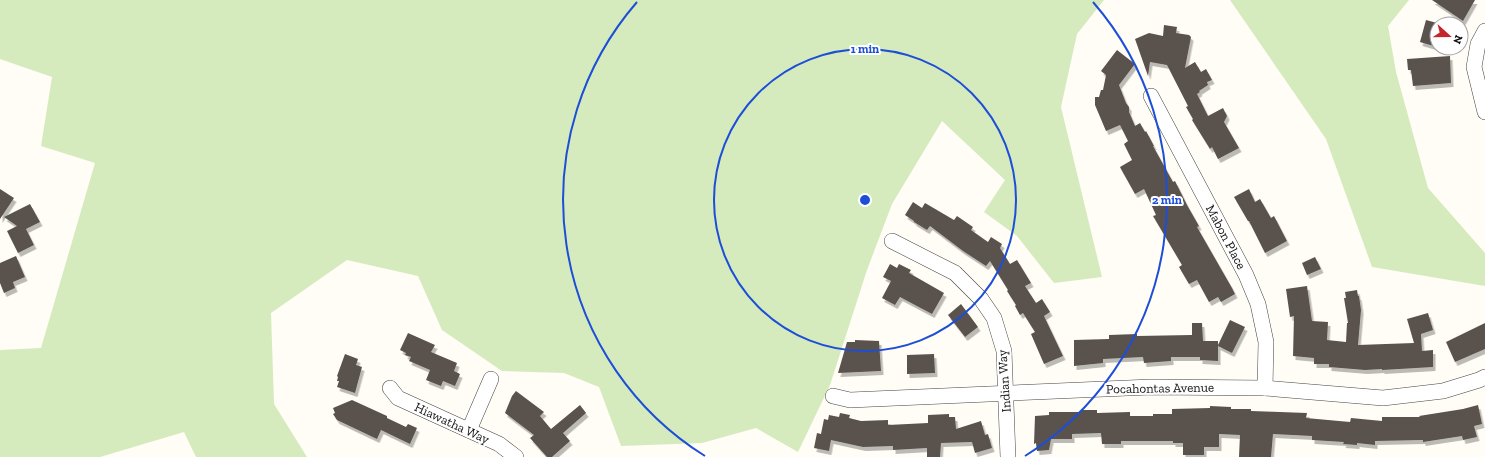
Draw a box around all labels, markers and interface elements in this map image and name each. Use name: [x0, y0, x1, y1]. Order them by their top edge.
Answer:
north arrow: [1429, 16, 1469, 56]
text: N: [1450, 33, 1465, 46]
text: 1 min: [851, 42, 879, 56]
centre of rings: [858, 193, 872, 207]
text: 2 min: [1152, 193, 1182, 207]
street label: Mabon Place: [1203, 202, 1249, 272]
street label: Indian Way: [994, 349, 1014, 413]
street label: Pocahontas Avenue: [1106, 380, 1214, 396]
street label: Hiawatha Way: [412, 399, 492, 447]

